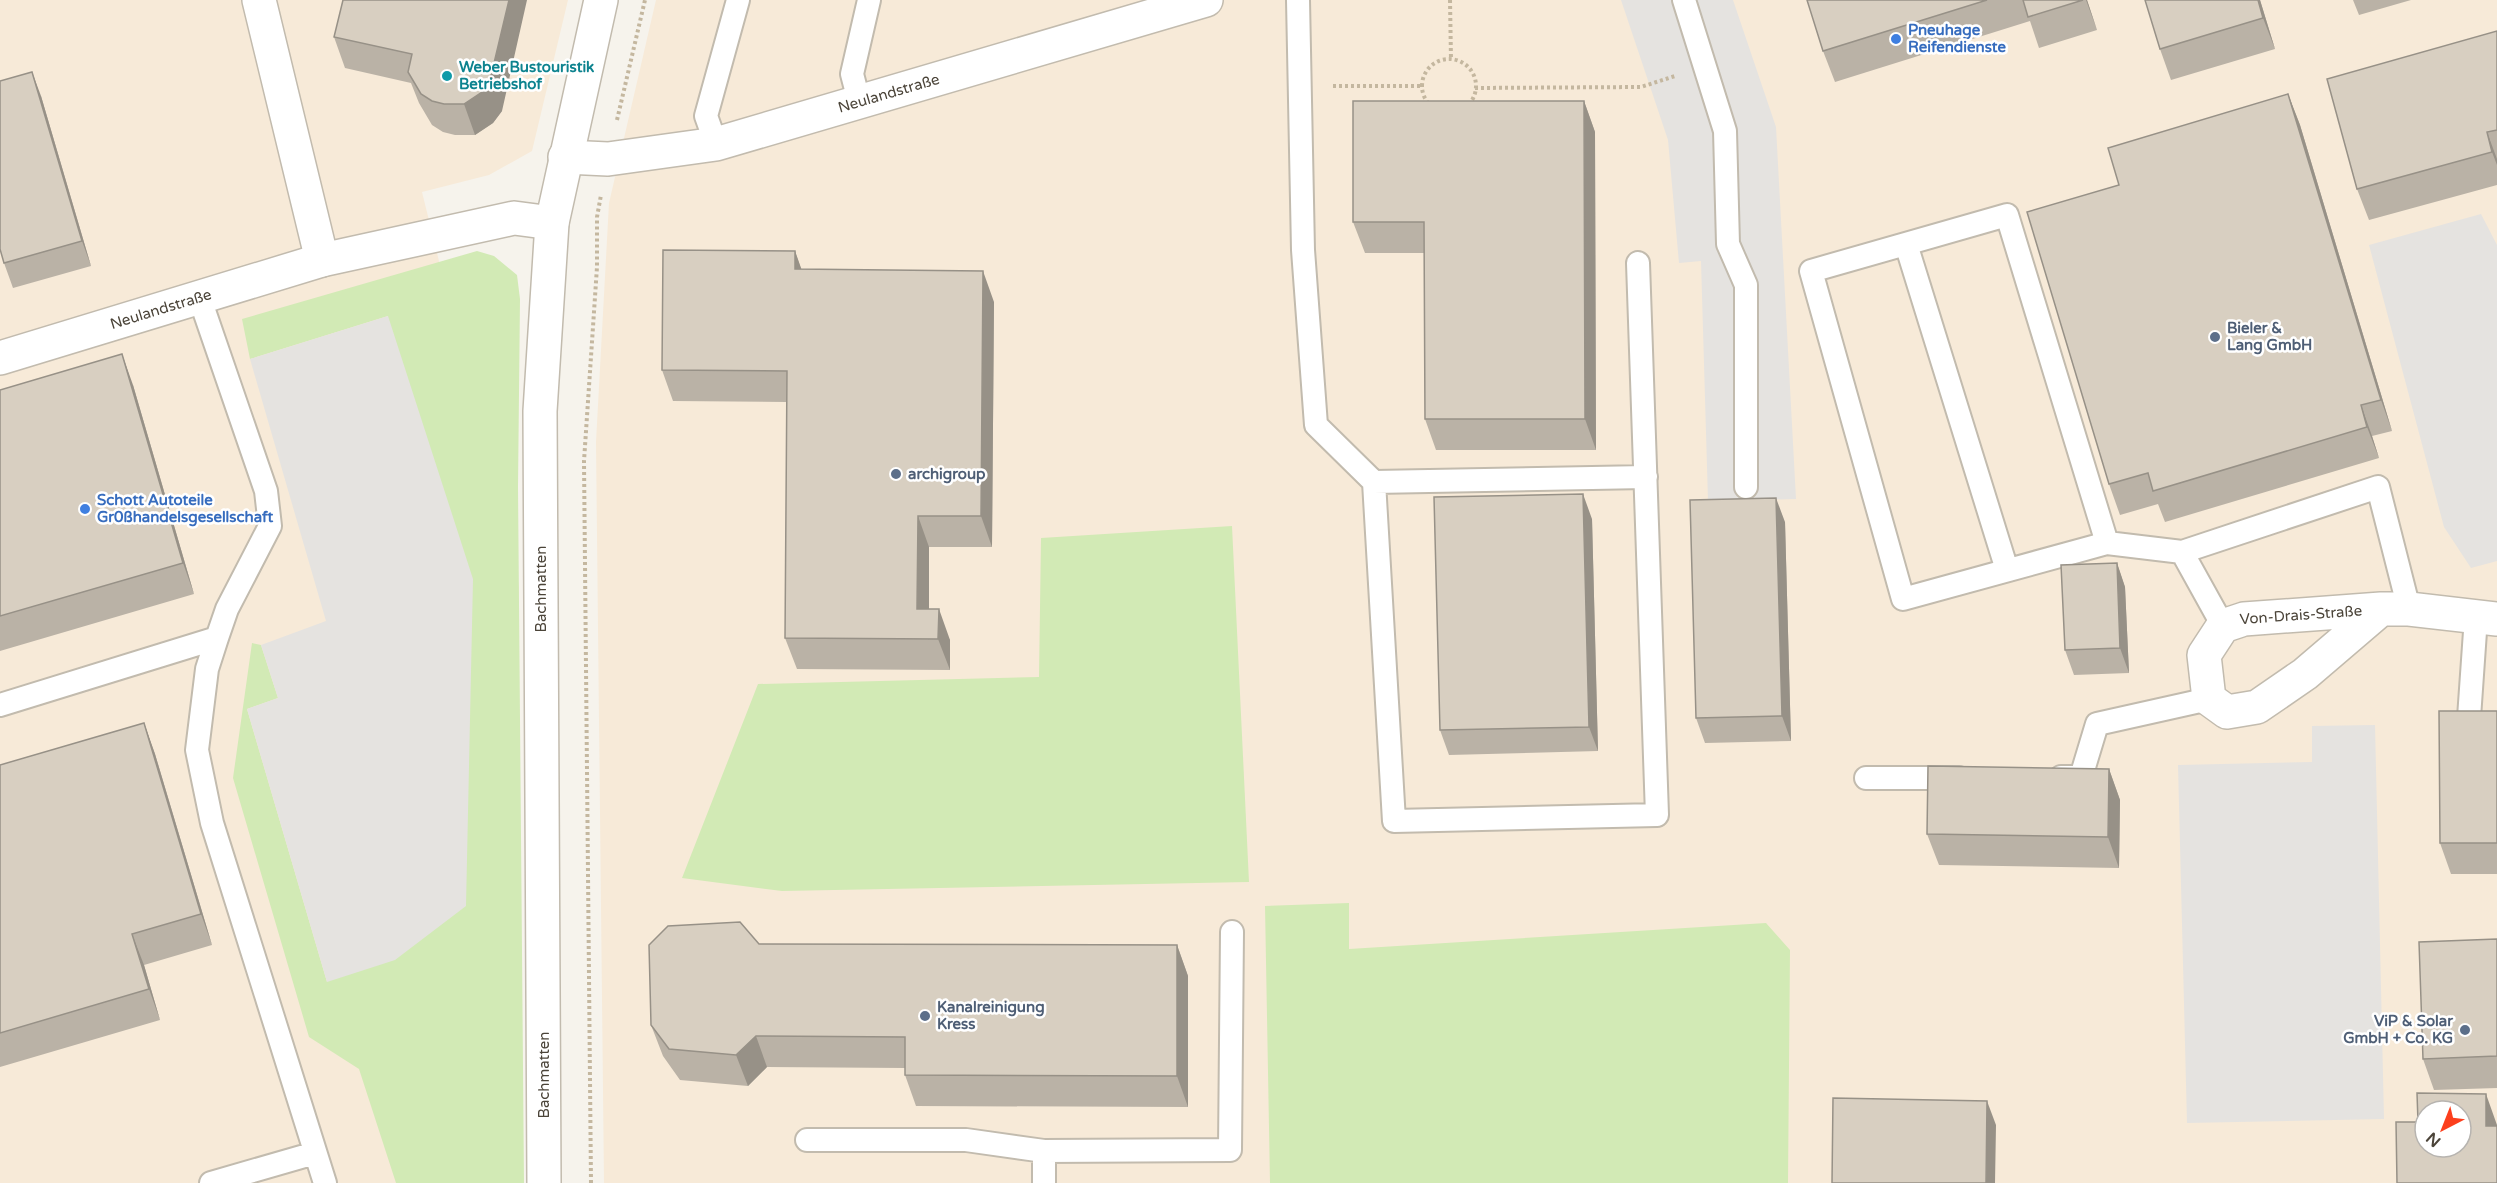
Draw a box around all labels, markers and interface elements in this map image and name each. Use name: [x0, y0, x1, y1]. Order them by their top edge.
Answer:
place label: Pneuhage Reifendienste: [1908, 21, 2006, 56]
marker: Pneuhage Reifendienste: [1889, 32, 1903, 46]
place label: Weber Bustouristik Betriebshof: [459, 58, 594, 93]
marker: Weber Bustouristik Betriebshof: [440, 69, 454, 83]
street label: Neulandstraße: [836, 70, 942, 117]
street label: Neulandstraße: [108, 285, 214, 333]
place label: Bieler & Lang GmbH: [2227, 319, 2312, 355]
marker: Bieler & Lang GmbH: [2208, 330, 2222, 344]
place label: archigroup: [908, 465, 986, 484]
marker: archigroup: [889, 467, 903, 481]
place label: Schott Autoteile Gr0ßhandelsgesellschaft: [97, 491, 273, 527]
marker: Schott Autoteile Gr0ßhandelsgesellschaft: [78, 502, 92, 516]
street label: Bachmatten: [532, 546, 550, 632]
street label: Von-Drais-Straße: [2239, 601, 2363, 628]
place label: Kanalreinigung Kress: [937, 998, 1045, 1033]
marker: Kanalreinigung Kress: [918, 1009, 932, 1023]
place label: ViP & Solar GmbH + Co. KG: [2343, 1012, 2453, 1047]
marker: ViP & Solar GmbH + Co. KG: [2458, 1023, 2472, 1037]
street label: Bachmatten: [535, 1032, 553, 1118]
north arrow: [2413, 1099, 2473, 1159]
text: N: [2422, 1128, 2445, 1151]

